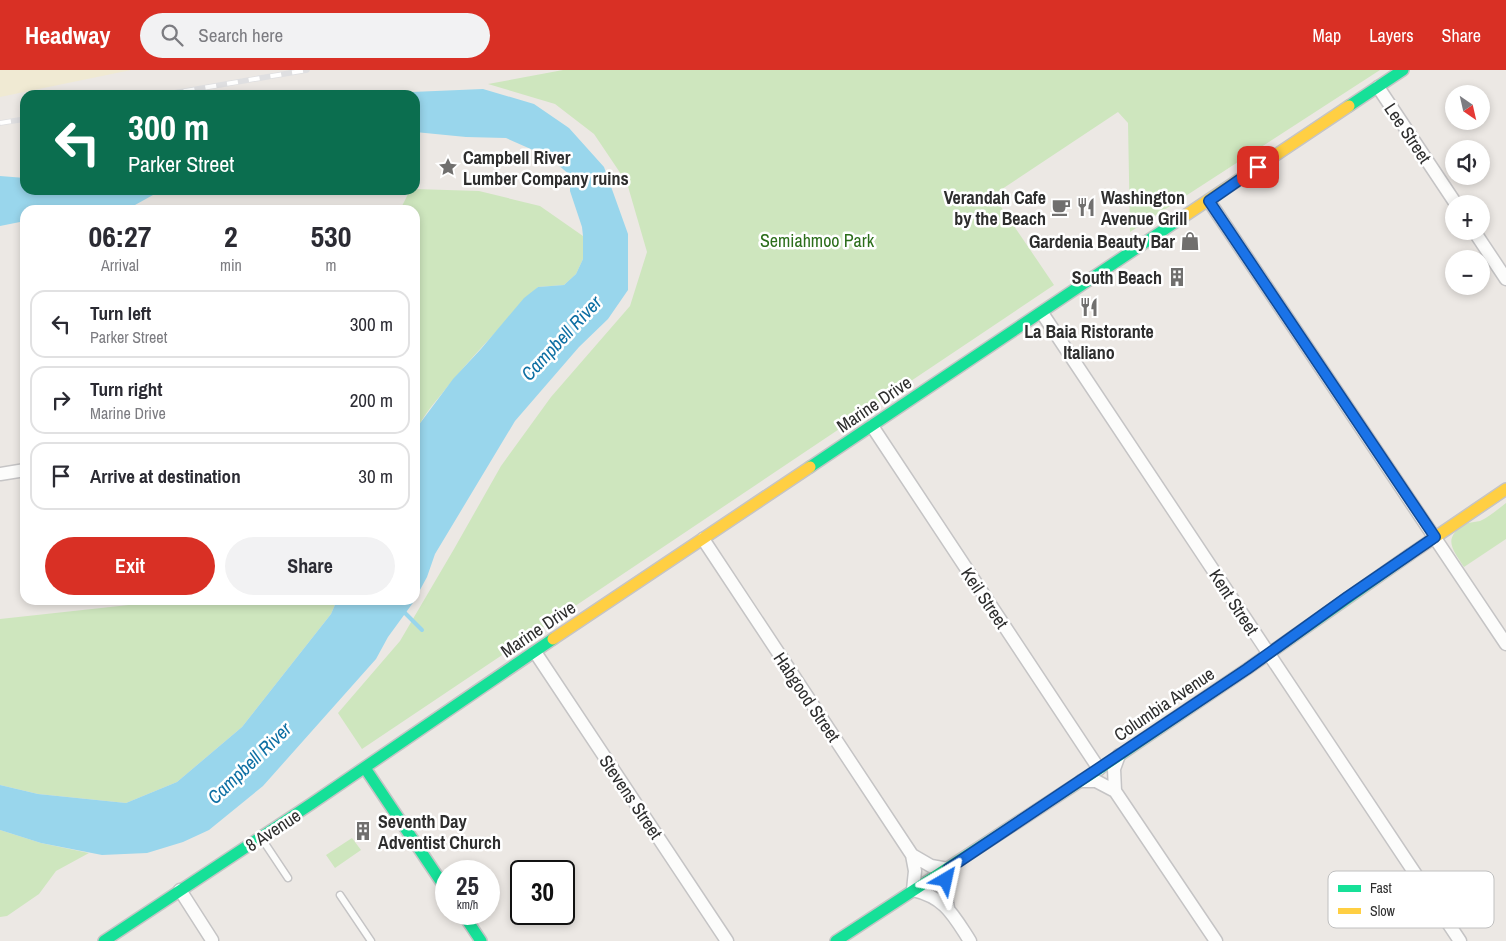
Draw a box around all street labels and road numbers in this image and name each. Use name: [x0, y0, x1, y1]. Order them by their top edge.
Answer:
street label: Lee Street: [1379, 98, 1437, 168]
street label: Marine Drive: [832, 370, 916, 438]
street label: Keil Street: [955, 562, 1015, 634]
street label: Kent Street: [1203, 564, 1265, 640]
street label: Marine Drive: [496, 595, 580, 663]
street label: Habgood Street: [768, 647, 846, 747]
street label: Columbia Avenue: [1109, 661, 1219, 747]
street label: Stevens Street: [594, 750, 668, 844]
street label: 8 Avenue: [240, 803, 306, 857]

